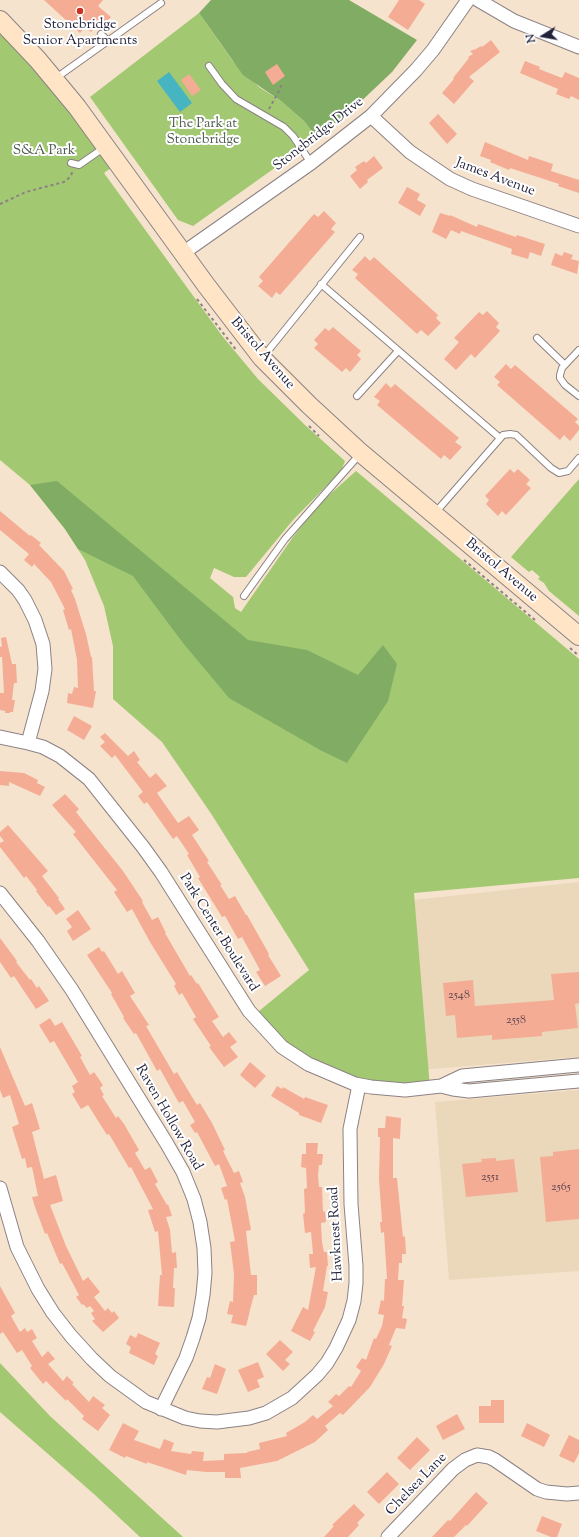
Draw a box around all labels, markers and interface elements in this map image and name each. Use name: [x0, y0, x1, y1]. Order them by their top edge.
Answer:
marker: Stonebridge Senior Apartments: [75, 6, 85, 16]
north arrow: [523, 16, 563, 56]
place label: Stonebridge Senior Apartments: [23, 18, 137, 50]
text: N: [523, 32, 540, 44]
street label: Stonebridge Drive: [271, 95, 367, 175]
park label: The Park at Stonebridge: [166, 117, 240, 150]
park label: S&A Park: [13, 144, 75, 160]
street label: James Avenue: [453, 155, 537, 201]
street label: Bristol Avenue: [226, 315, 298, 393]
street label: Bristol Avenue: [461, 536, 541, 606]
street label: Park Center Boulevard: [175, 871, 261, 995]
house number: 2548: [448, 989, 470, 1003]
house number: 2558: [506, 1014, 526, 1028]
street label: Raven Hollow Road: [131, 1062, 205, 1174]
house number: 2551: [481, 1171, 499, 1185]
house number: 2565: [551, 1181, 571, 1195]
street label: Hawknest Road: [326, 1186, 348, 1282]
street label: Chelsea Lane: [383, 1450, 451, 1520]

